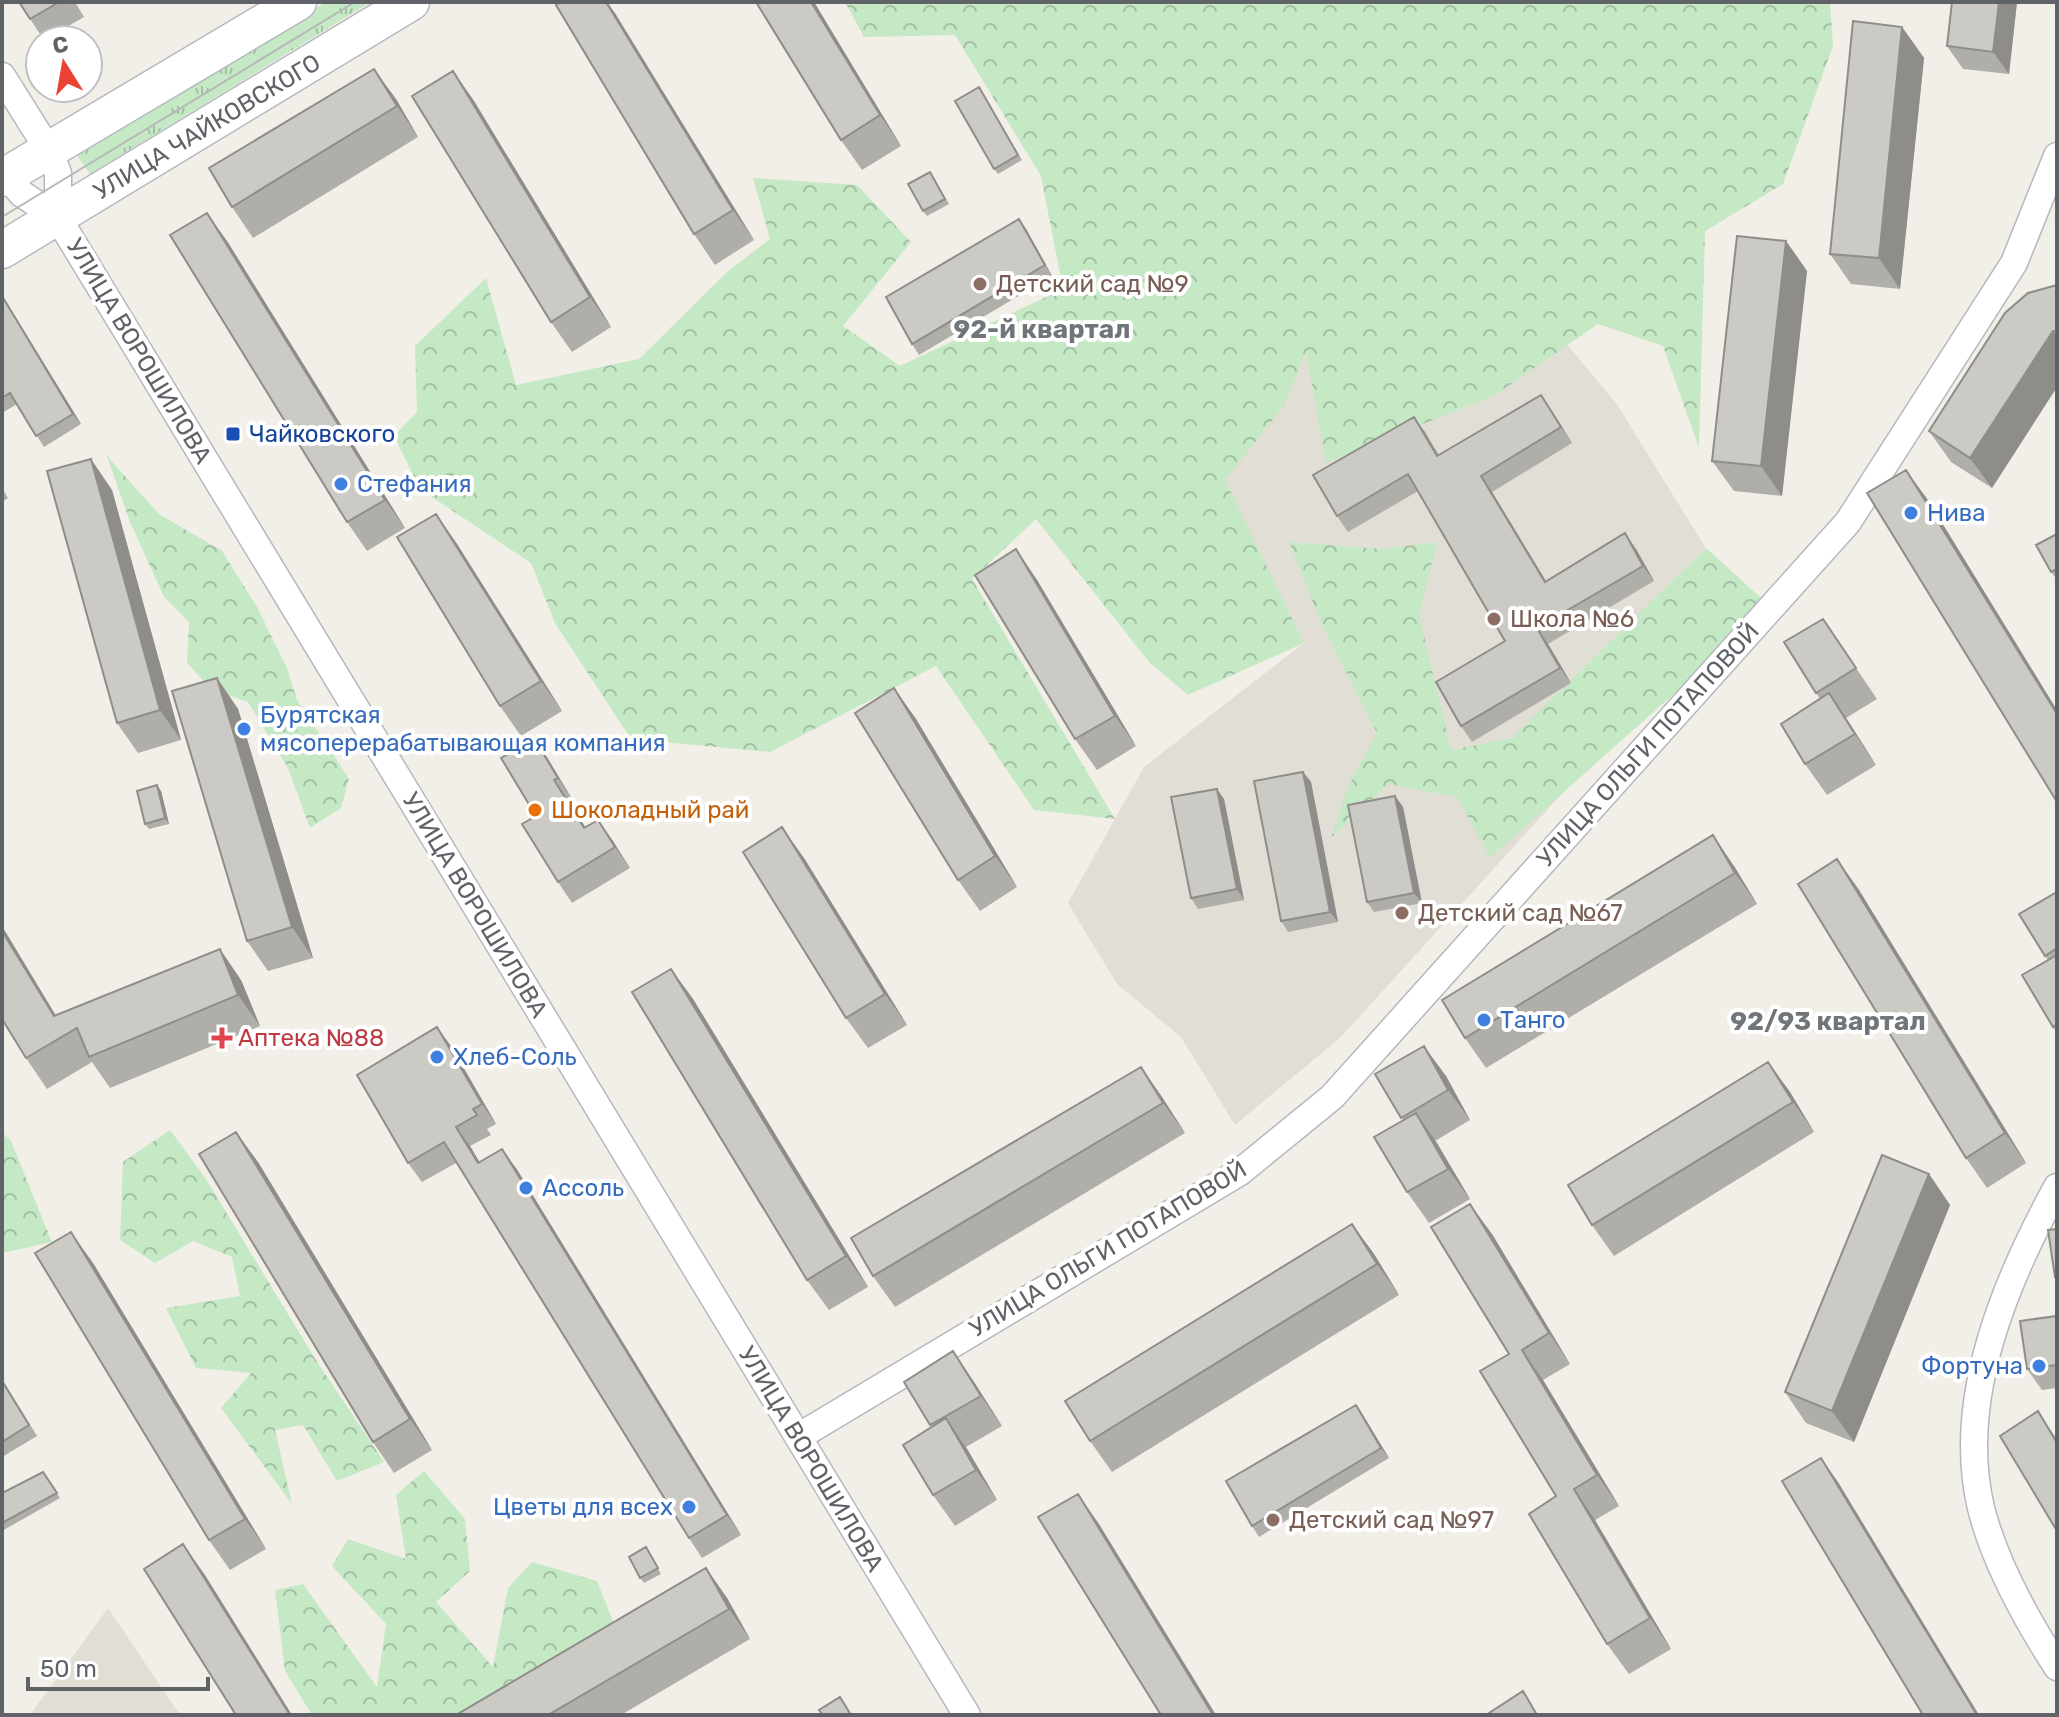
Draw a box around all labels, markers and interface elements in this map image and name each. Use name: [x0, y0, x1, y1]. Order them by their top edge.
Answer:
north arrow: [24, 24, 104, 104]
text: С: [50, 30, 70, 60]
street label: УЛИЦА ЧАЙКОВСКОГО: [89, 48, 325, 206]
street label: УЛИЦА ВОРОШИЛОВА: [61, 233, 217, 469]
place label: Детский сад №9: [996, 270, 1189, 298]
marker: Детский сад №9: [971, 275, 989, 293]
district label: 92-й квартал: [954, 314, 1130, 345]
place label: Чайковского: [249, 420, 395, 448]
marker: Чайковского: [224, 425, 242, 443]
place label: Стефания: [357, 470, 471, 498]
marker: Стефания: [332, 475, 350, 493]
place label: Нива: [1927, 499, 1985, 527]
marker: Нива: [1902, 504, 1920, 522]
place label: Школа №6: [1510, 605, 1634, 633]
marker: Школа №6: [1485, 610, 1503, 628]
street label: УЛИЦА ОЛЬГИ ПОТАПОВОЙ: [1531, 617, 1765, 873]
place label: Бурятская мясоперерабатывающая компания: [260, 701, 666, 757]
marker: Бурятская мясоперерабатывающая компания: [235, 720, 253, 738]
street label: УЛИЦА ВОРОШИЛОВА: [397, 787, 553, 1023]
place label: Шоколадный рай: [551, 796, 749, 824]
marker: Шоколадный рай: [526, 801, 544, 819]
place label: Детский сад №67: [1418, 899, 1623, 927]
marker: Детский сад №67: [1393, 904, 1411, 922]
place label: Танго: [1500, 1006, 1566, 1034]
district label: 92/93 квартал: [1730, 1006, 1926, 1037]
marker: Танго: [1475, 1011, 1493, 1029]
place label: Аптека №88: [238, 1024, 384, 1052]
marker: Аптека №88: [213, 1029, 231, 1047]
place label: Хлеб-Соль: [453, 1043, 577, 1071]
marker: Хлеб-Соль: [428, 1048, 446, 1066]
street label: УЛИЦА ОЛЬГИ ПОТАПОВОЙ: [964, 1155, 1252, 1343]
place label: Ассоль: [542, 1174, 624, 1202]
marker: Ассоль: [517, 1179, 535, 1197]
street label: УЛИЦА ВОРОШИЛОВА: [733, 1341, 889, 1577]
place label: Фортуна: [1921, 1352, 2023, 1380]
marker: Фортуна: [2030, 1357, 2048, 1375]
place label: Цветы для всех: [493, 1493, 673, 1521]
marker: Цветы для всех: [680, 1498, 698, 1516]
place label: Детский сад №97: [1289, 1506, 1494, 1534]
marker: Детский сад №97: [1264, 1511, 1282, 1529]
scale bar: [28, 1641, 208, 1691]
text: 50 m: [40, 1655, 97, 1683]

